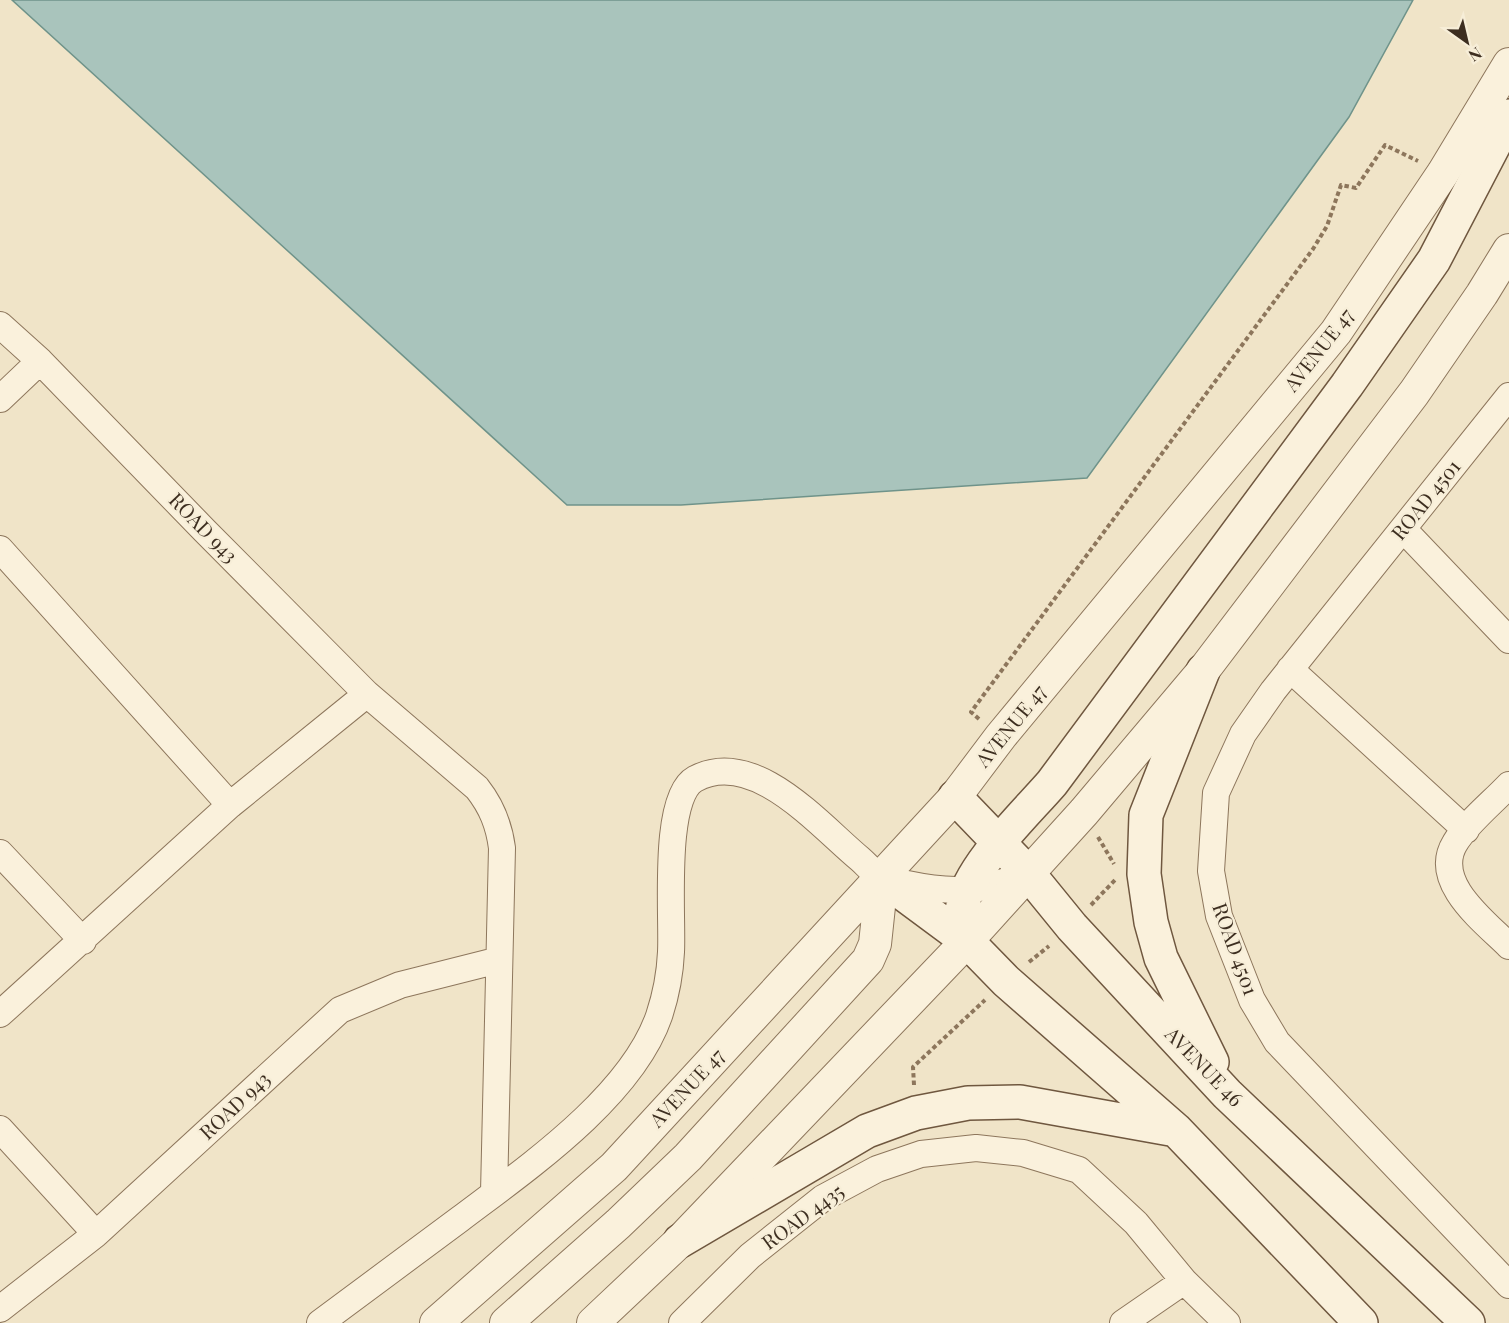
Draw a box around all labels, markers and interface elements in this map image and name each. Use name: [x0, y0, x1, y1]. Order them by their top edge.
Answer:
north arrow: [1437, 12, 1497, 72]
text: N: [1465, 43, 1486, 67]
street label: AVENUE 47: [1276, 302, 1359, 397]
street label: ROAD 4501: [1384, 453, 1466, 545]
street label: ROAD 943: [164, 486, 244, 568]
street label: AVENUE 47: [968, 678, 1051, 773]
street label: ROAD 4501: [1207, 899, 1266, 998]
street label: AVENUE 46: [1160, 1020, 1250, 1112]
street label: AVENUE 47: [642, 1042, 729, 1133]
street label: ROAD 943: [193, 1065, 275, 1145]
street label: ROAD 4435: [756, 1177, 849, 1255]

